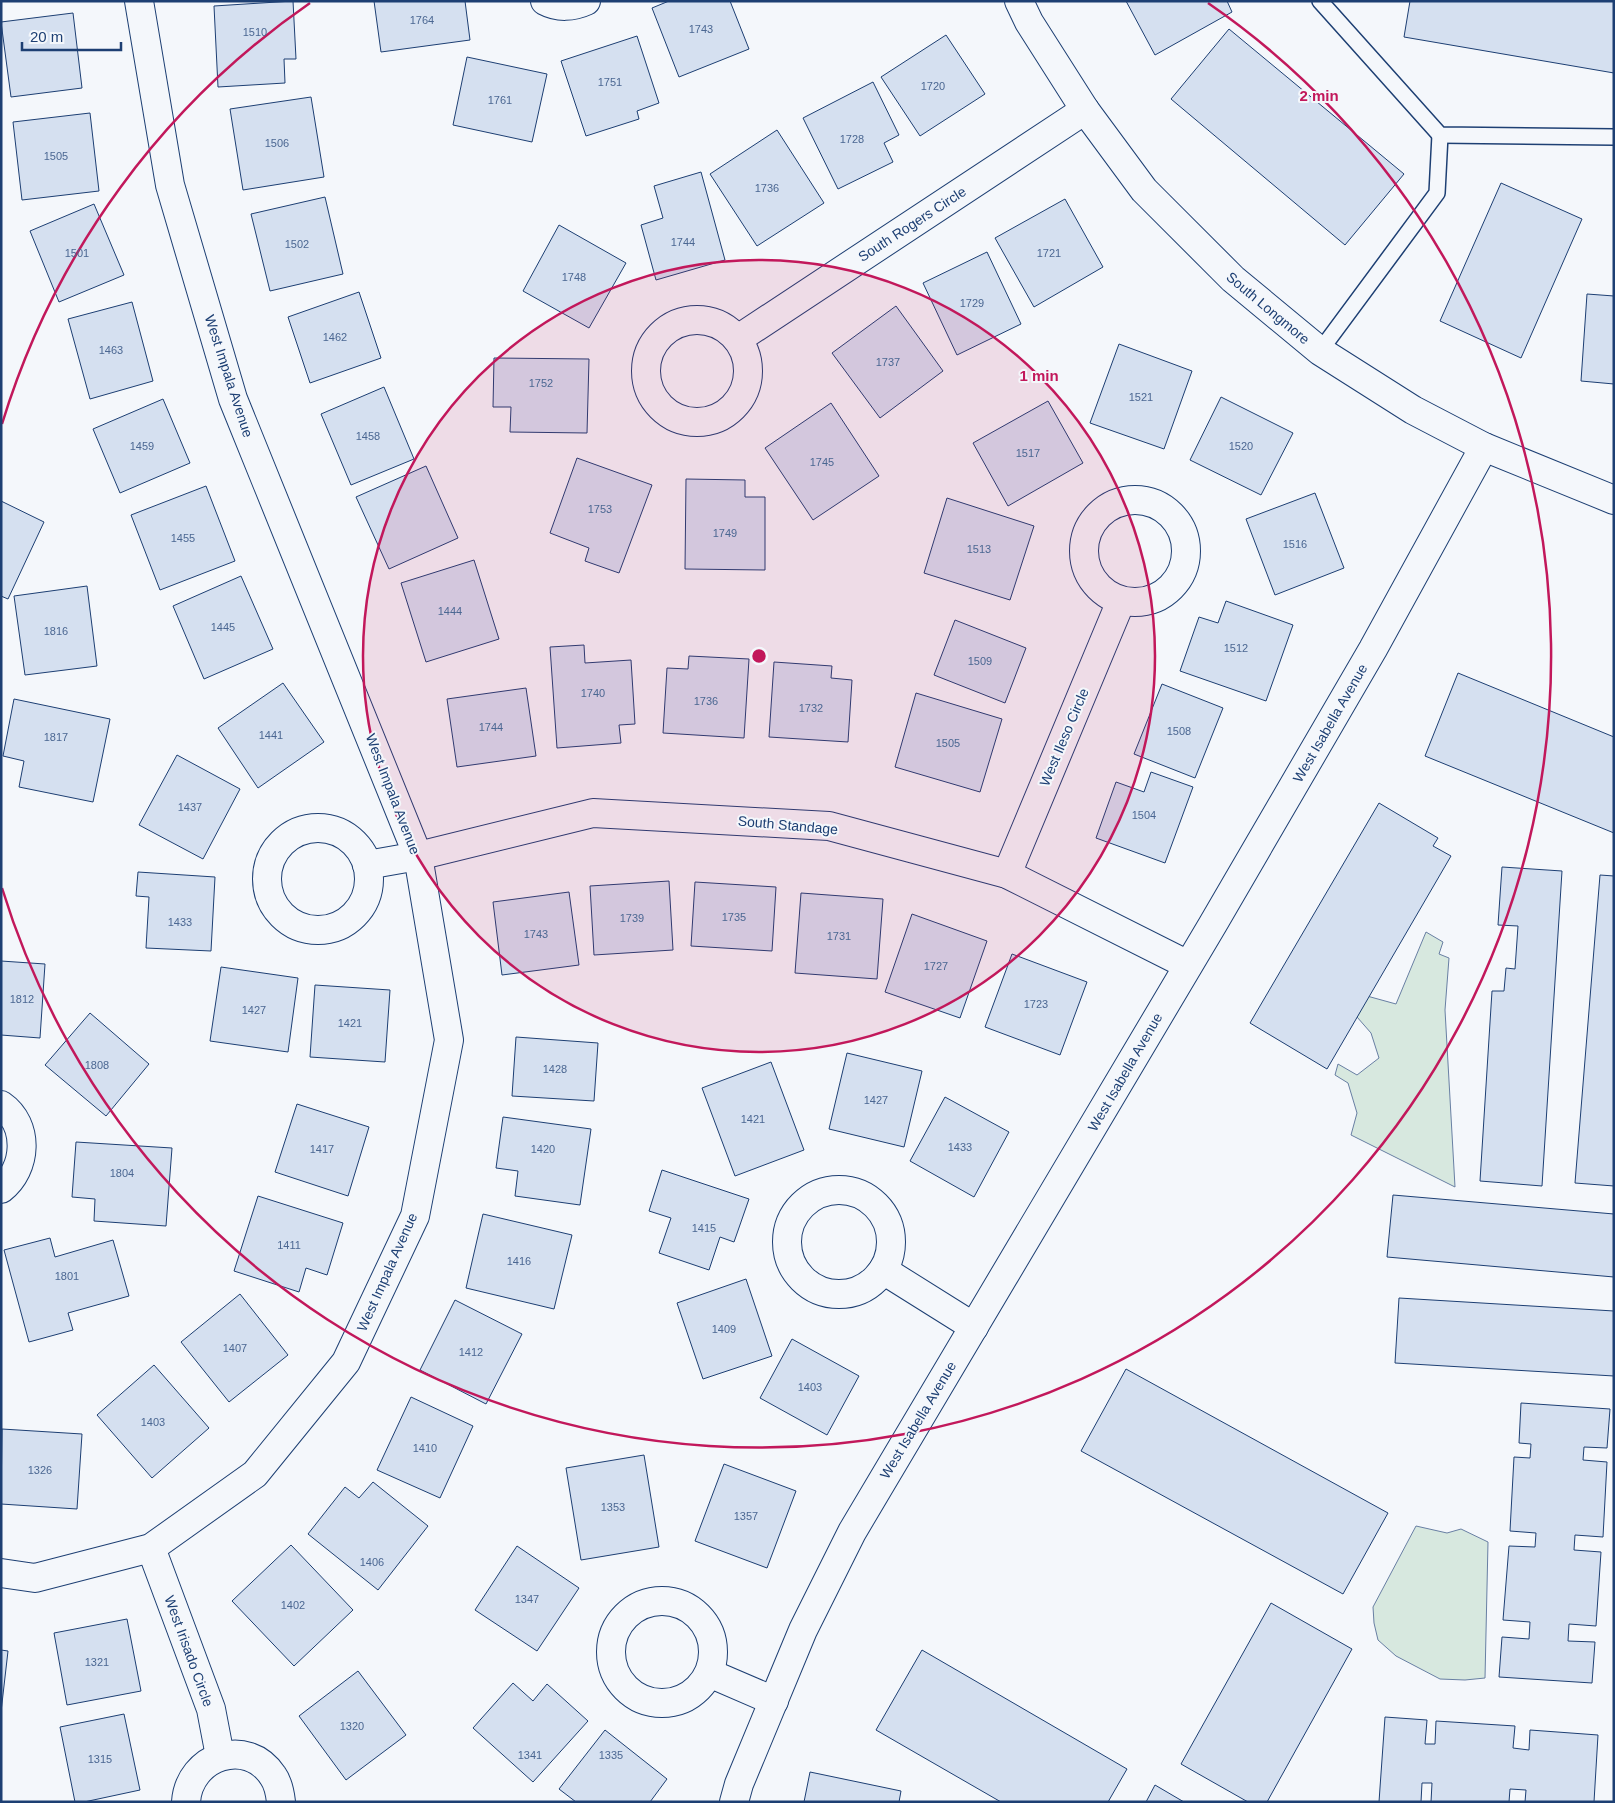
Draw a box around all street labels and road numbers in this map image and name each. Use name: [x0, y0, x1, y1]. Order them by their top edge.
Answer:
street label: South Rogers Circle: [855, 183, 969, 265]
street label: South Longmore: [1223, 269, 1313, 348]
street label: West Impala Avenue: [202, 313, 256, 439]
street label: West Isabella Avenue: [1290, 661, 1371, 785]
street label: West Ileso Circle: [1036, 685, 1092, 788]
street label: West Impala Avenue: [363, 731, 423, 857]
street label: South Standage: [737, 813, 839, 837]
street label: West Isabella Avenue: [1085, 1010, 1166, 1134]
street label: West Impala Avenue: [354, 1210, 420, 1334]
street label: West Isabella Avenue: [877, 1358, 960, 1482]
street label: West Irisado Circle: [161, 1593, 217, 1709]

